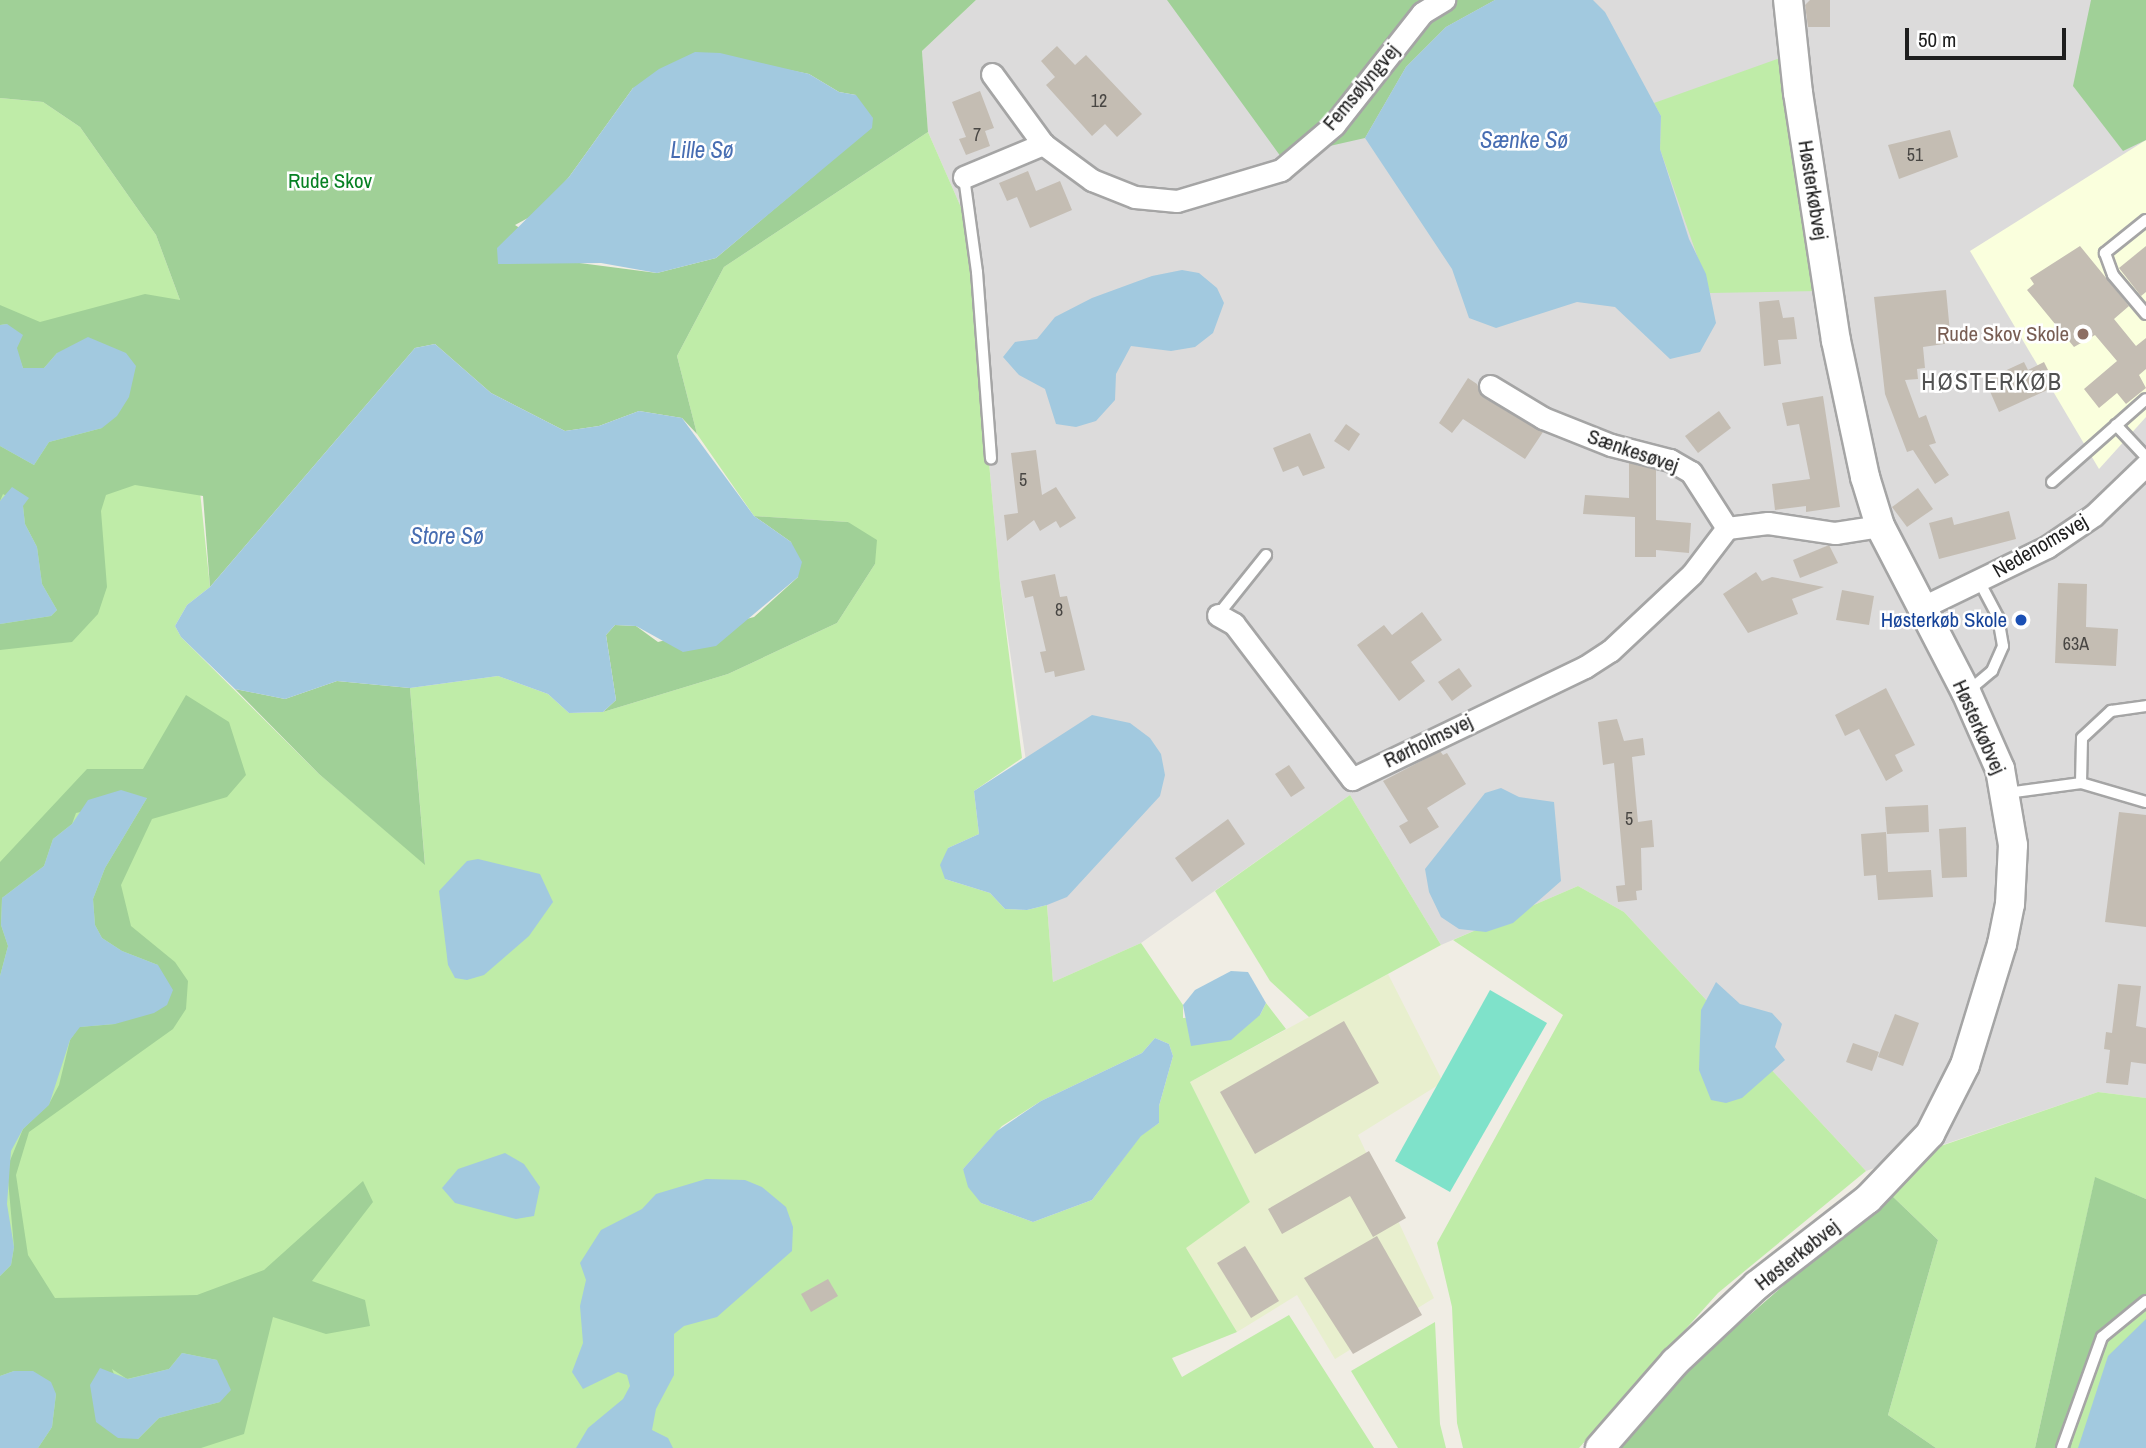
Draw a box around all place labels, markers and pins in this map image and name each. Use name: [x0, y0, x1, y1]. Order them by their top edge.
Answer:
place label: Rude Skov Skole: [1937, 321, 2069, 347]
marker: Rude Skov Skole: [2075, 326, 2091, 342]
place label: Høsterkøb Skole: [1881, 607, 2007, 633]
marker: Høsterkøb Skole: [2013, 612, 2029, 628]

